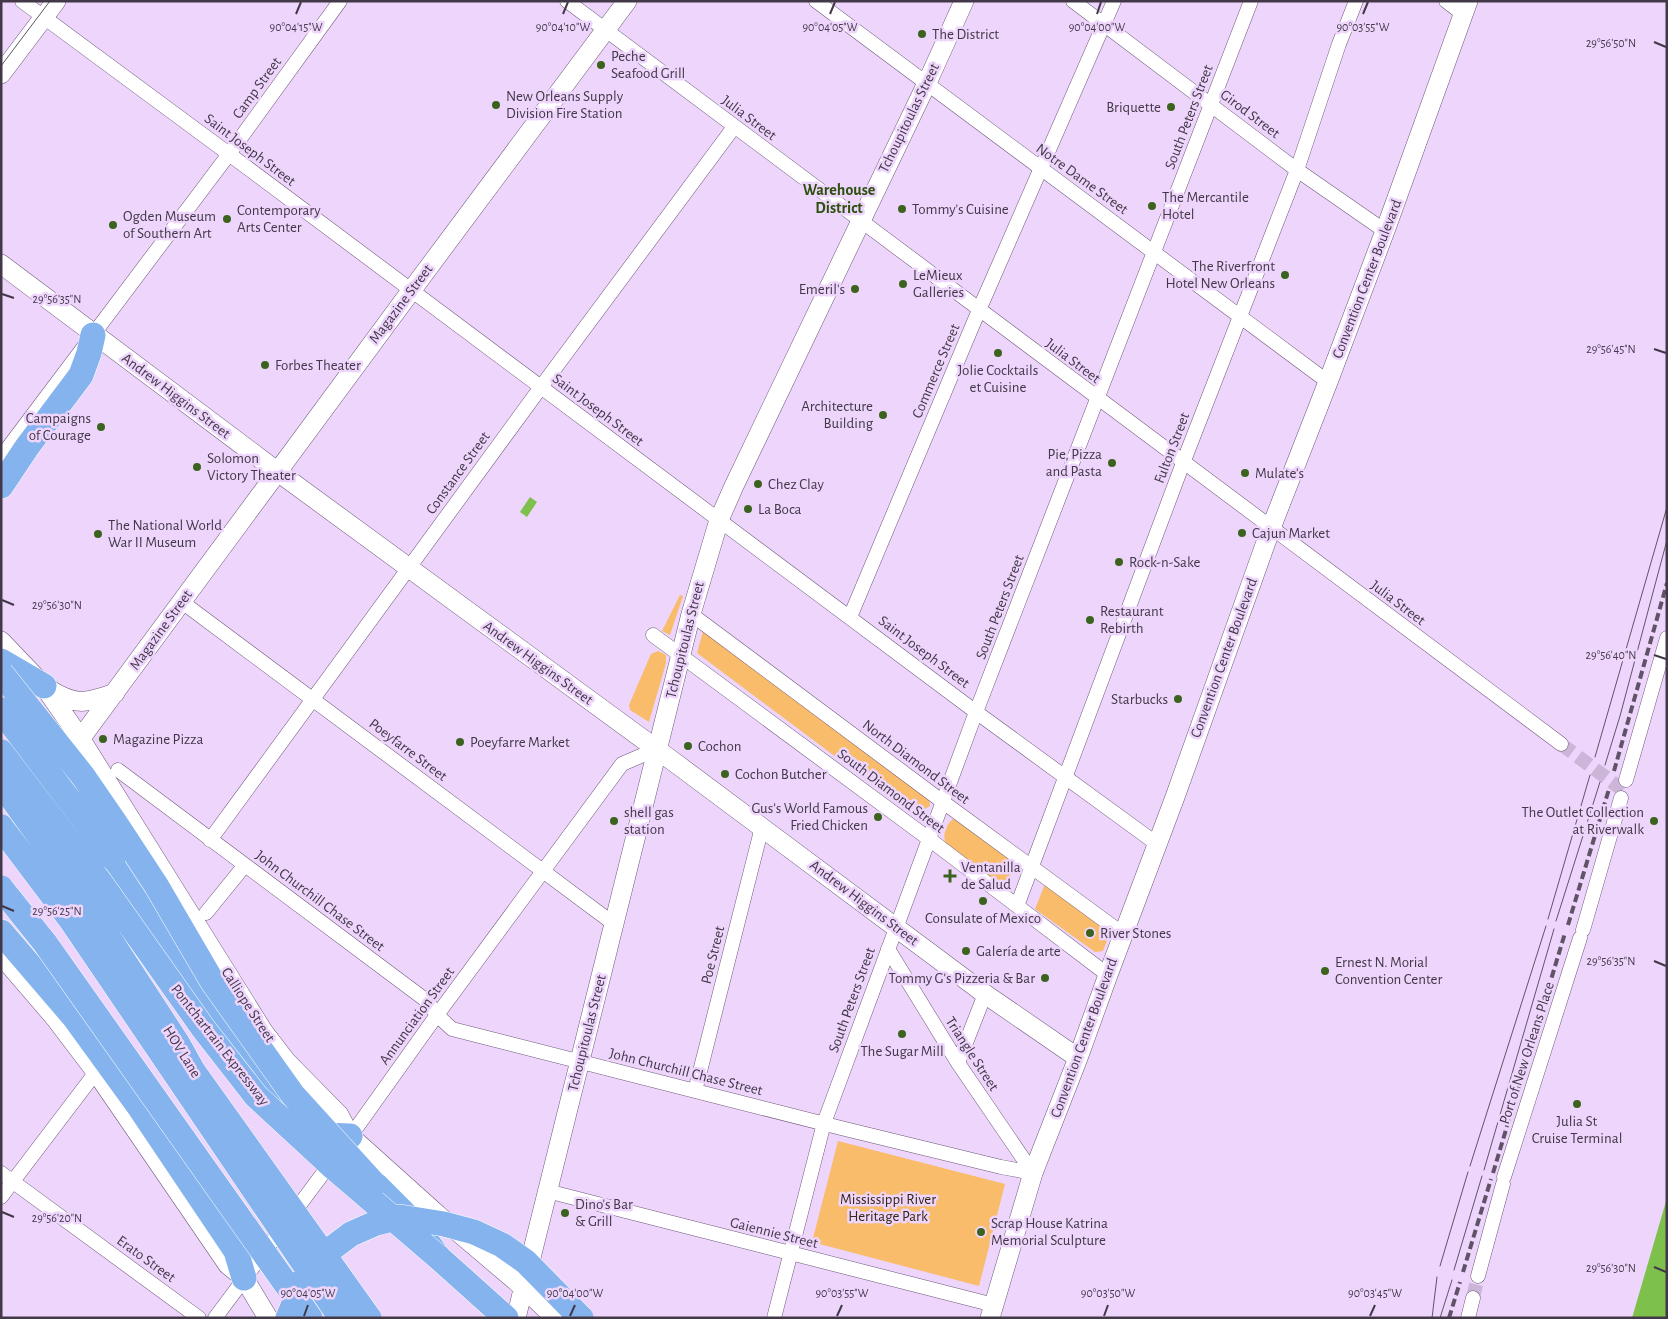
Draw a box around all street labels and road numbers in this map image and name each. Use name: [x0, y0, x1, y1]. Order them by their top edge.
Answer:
street label: Camp Street: [230, 54, 284, 122]
street label: Tchoupitoulas Street: [876, 61, 942, 175]
street label: South Peters Street: [1162, 62, 1216, 171]
street label: Girod Street: [1217, 87, 1283, 141]
street label: Julia Street: [719, 93, 779, 143]
street label: Saint Joseph Street: [202, 111, 299, 189]
street label: Notre Dame Street: [1033, 141, 1131, 217]
street label: Convention Center Boulevard: [1330, 197, 1404, 360]
street label: Magazine Street: [366, 261, 436, 346]
street label: Commerce Street: [909, 321, 963, 420]
street label: Julia Street: [1043, 336, 1103, 386]
street label: Andrew Higgins Street: [119, 350, 233, 442]
street label: Saint Joseph Street: [550, 371, 647, 449]
street label: Fulton Street: [1152, 410, 1192, 485]
street label: Constance Street: [423, 429, 493, 517]
street label: South Peters Street: [973, 552, 1027, 661]
street label: Convention Center Boulevard: [1188, 576, 1260, 740]
street label: Julia Street: [1368, 578, 1428, 628]
street label: Tchoupitoulas Street: [663, 580, 707, 700]
street label: Magazine Street: [127, 587, 195, 673]
street label: Saint Joseph Street: [876, 613, 973, 691]
street label: Andrew Higgins Street: [480, 618, 596, 708]
street label: Poeyfarre Street: [366, 716, 450, 784]
street label: North Diamond Street: [860, 717, 972, 807]
street label: South Diamond Street: [835, 746, 947, 836]
street label: John Churchill Chase Street: [253, 848, 388, 954]
street label: Andrew Higgins Street: [807, 857, 921, 949]
street label: Poe Street: [699, 924, 727, 986]
street label: South Peters Street: [826, 945, 878, 1055]
street label: Convention Center Boulevard: [1048, 956, 1120, 1120]
street label: Annunciation Street: [377, 964, 457, 1068]
street label: Calliope Street: [218, 965, 278, 1045]
street label: Tchoupitoulas Street: [565, 973, 609, 1093]
street label: Port of New Orleans Place: [1497, 980, 1557, 1126]
street label: Pontchartrain Expressway: [168, 982, 272, 1109]
street label: Triangle Street: [943, 1014, 1002, 1094]
street label: HOV Lane: [160, 1023, 204, 1081]
street label: John Churchill Chase Street: [608, 1046, 764, 1098]
street label: Gaiennie Street: [729, 1215, 820, 1251]
street label: Erato Street: [114, 1233, 178, 1285]

